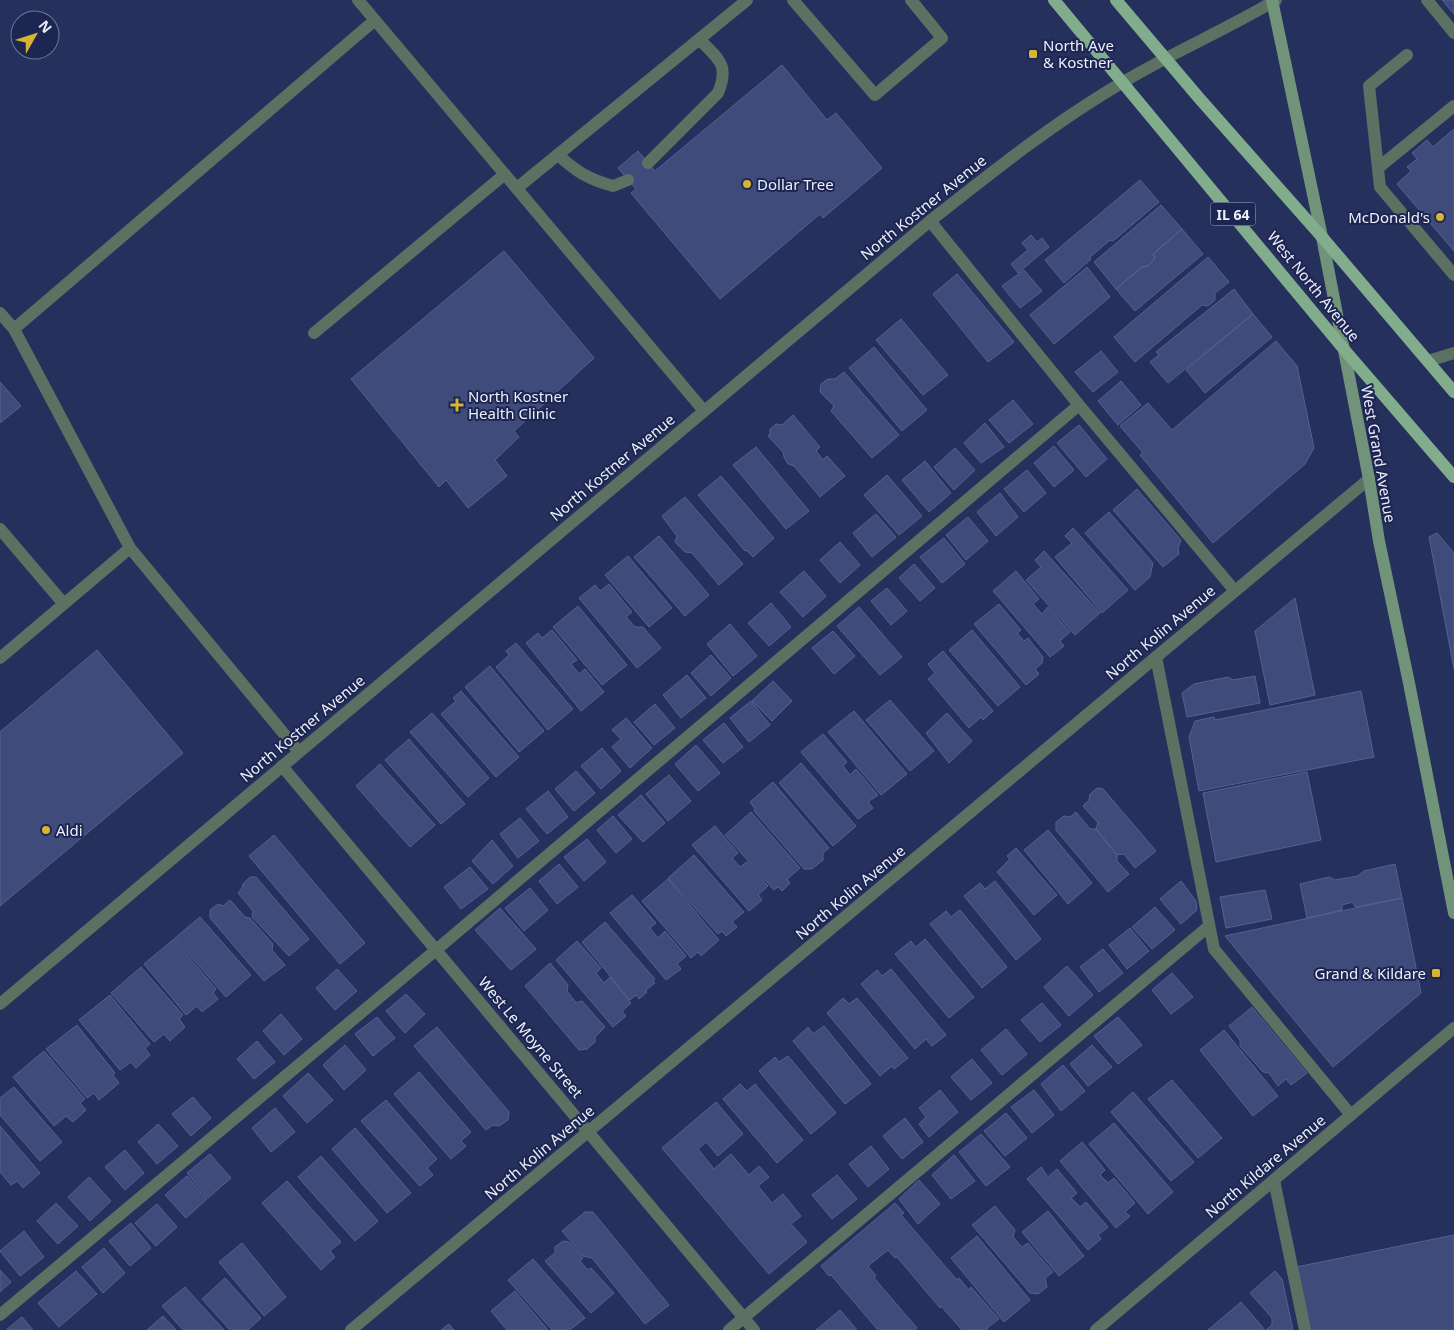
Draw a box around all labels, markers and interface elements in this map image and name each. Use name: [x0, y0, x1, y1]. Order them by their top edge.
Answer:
north arrow: [10, 10, 60, 60]
text: N: [35, 16, 56, 37]
place label: North Ave & Kostner: [1043, 35, 1114, 72]
marker: North Ave & Kostner: [1027, 48, 1039, 60]
street label: North Kostner Avenue: [856, 150, 990, 264]
place label: Dollar Tree: [757, 174, 834, 194]
marker: Dollar Tree: [741, 178, 753, 190]
road number: IL 64: [1210, 202, 1256, 225]
place label: McDonald's: [1348, 207, 1430, 227]
marker: McDonald's: [1434, 211, 1446, 223]
street label: West North Avenue: [1263, 227, 1365, 345]
street label: West Grand Avenue: [1357, 384, 1401, 524]
place label: North Kostner Health Clinic: [468, 386, 568, 423]
marker: North Kostner Health Clinic: [450, 398, 464, 412]
street label: North Kostner Avenue: [546, 409, 678, 525]
street label: North Kolin Avenue: [1101, 580, 1219, 684]
street label: North Kostner Avenue: [236, 670, 368, 786]
place label: Aldi: [56, 820, 83, 840]
marker: Aldi: [40, 824, 52, 836]
street label: North Kolin Avenue: [791, 840, 909, 944]
place label: Grand & Kildare: [1314, 963, 1426, 983]
marker: Grand & Kildare: [1430, 967, 1442, 979]
street label: West Le Moyne Street: [474, 972, 588, 1102]
street label: North Kolin Avenue: [480, 1100, 598, 1204]
street label: North Kildare Avenue: [1201, 1110, 1329, 1222]

